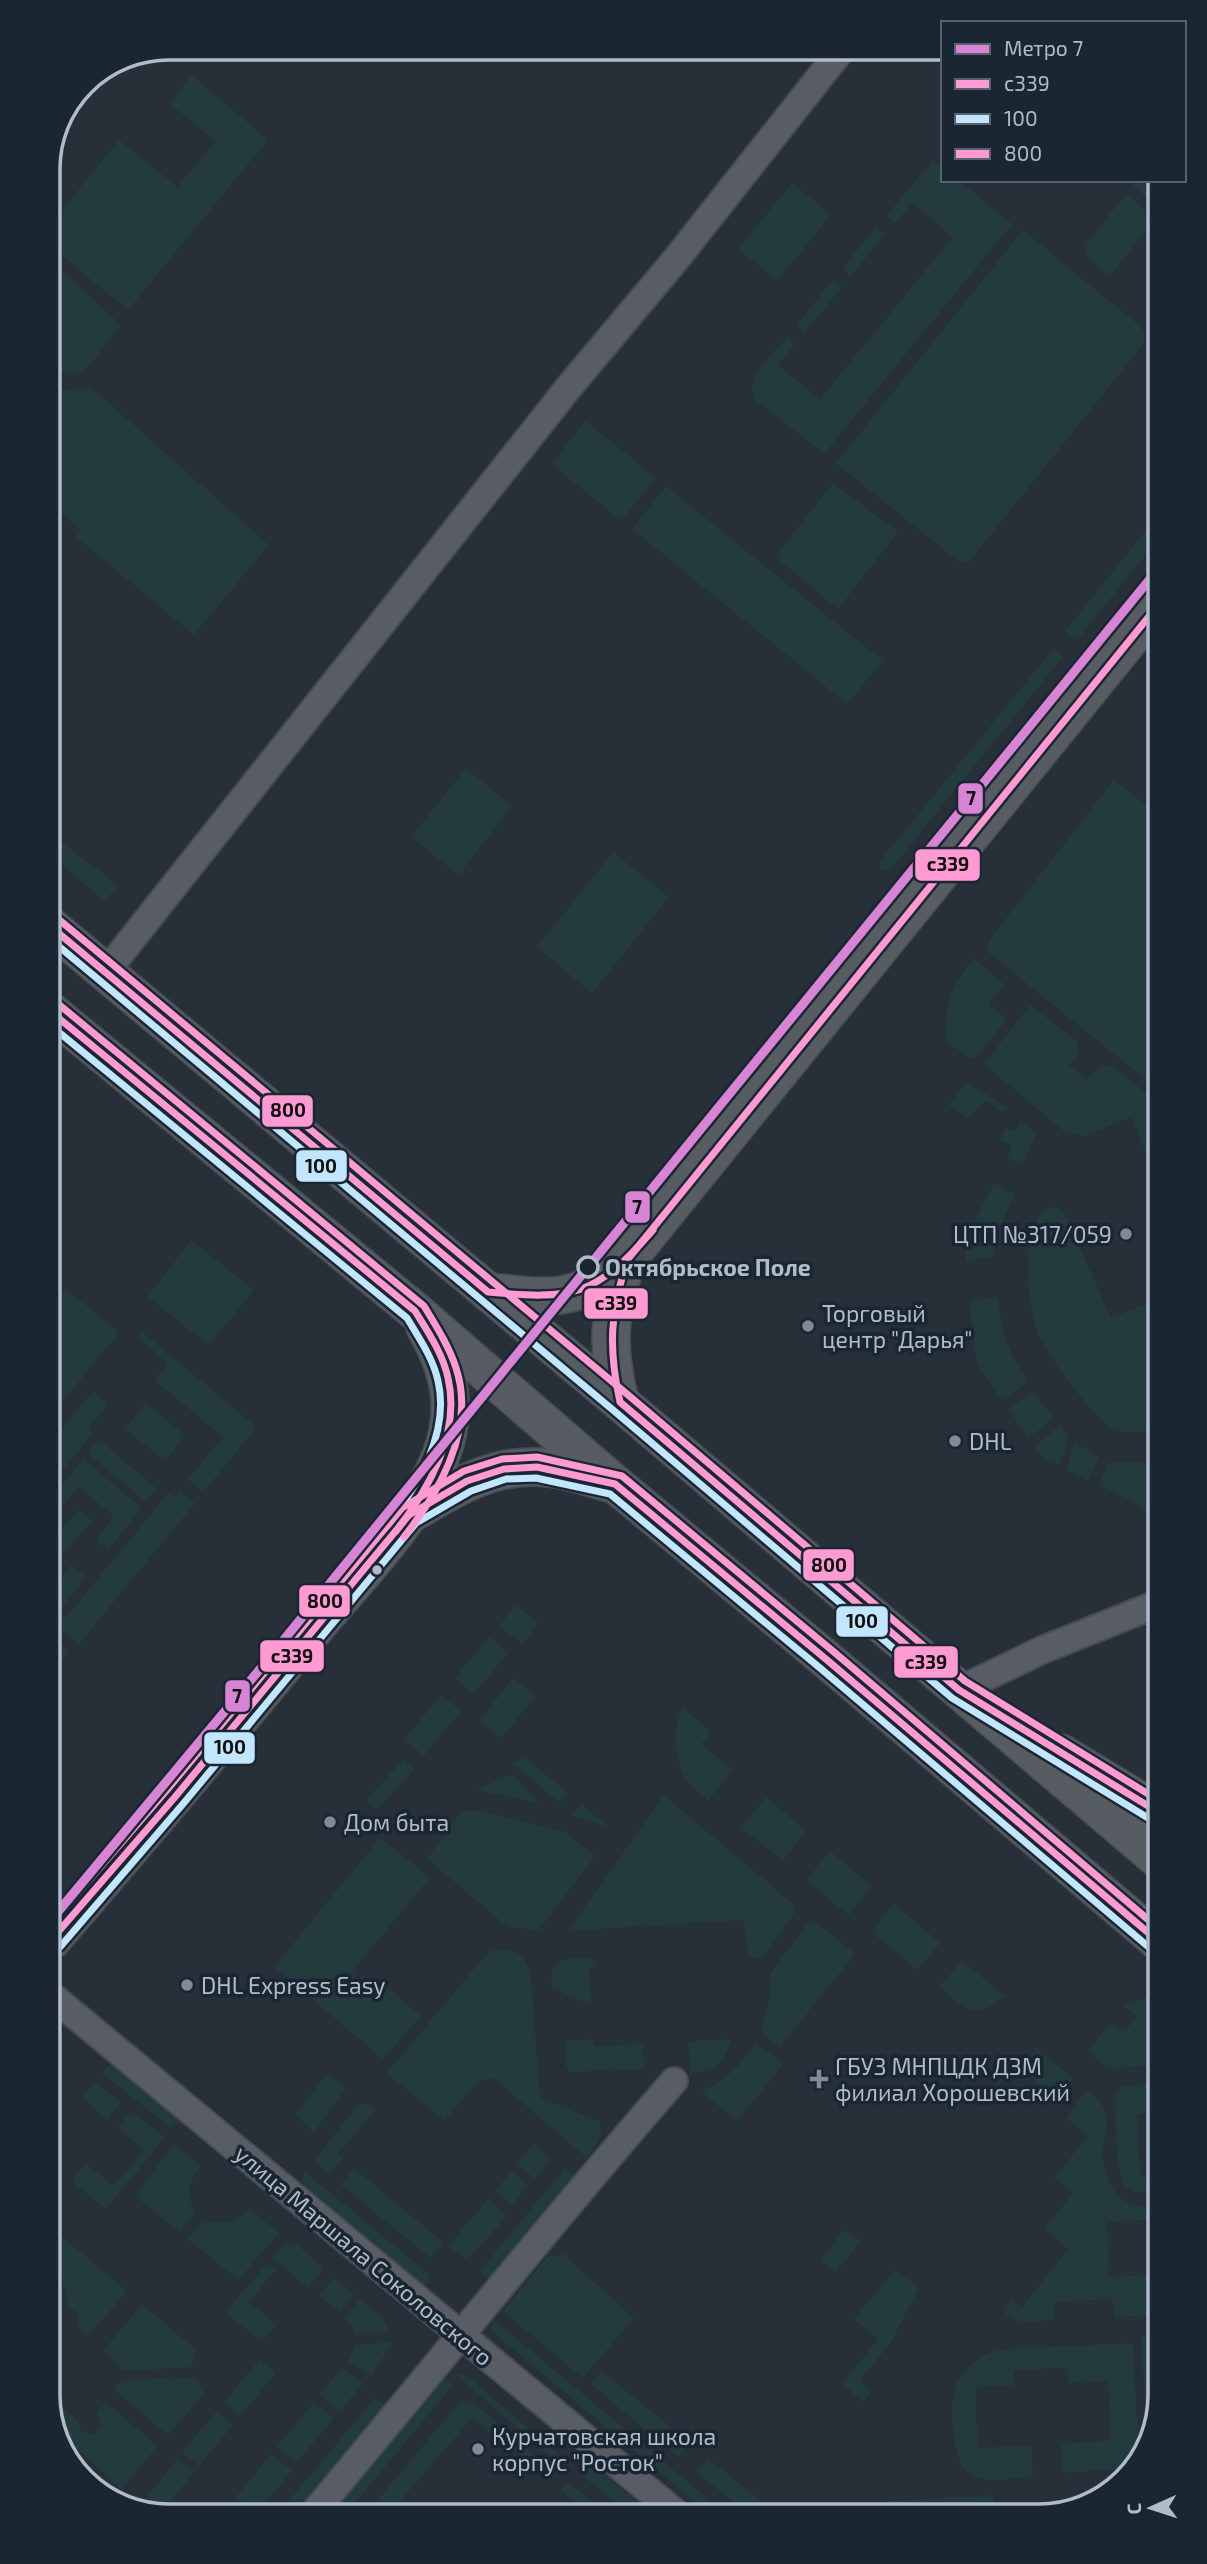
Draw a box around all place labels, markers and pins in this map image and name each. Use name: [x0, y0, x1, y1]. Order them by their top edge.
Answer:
place label: ЦТП №317/059: [953, 1220, 1112, 1248]
marker: ЦТП №317/059: [1118, 1226, 1134, 1242]
place label: Октябрьское Поле: [605, 1253, 811, 1281]
marker: Октябрьское Поле: [577, 1256, 599, 1278]
place label: Торговый центр "Дарья": [822, 1299, 972, 1353]
marker: Торговый центр "Дарья": [800, 1318, 816, 1334]
place label: DHL: [969, 1427, 1012, 1455]
marker: DHL: [947, 1433, 963, 1449]
unlabelled marker: [370, 1563, 384, 1577]
place label: Дом быта: [344, 1808, 449, 1836]
marker: Дом быта: [322, 1814, 338, 1830]
place label: DHL Express Easy: [201, 1971, 385, 1999]
marker: DHL Express Easy: [179, 1977, 195, 1993]
place label: ГБУЗ МНПЦДК ДЗМ филиал Хорошевский: [835, 2052, 1070, 2106]
marker: ГБУЗ МНПЦДК ДЗМ филиал Хорошевский: [809, 2069, 829, 2089]
place label: Курчатовская школа корпус "Росток": [492, 2422, 716, 2477]
marker: Курчатовская школа корпус "Росток": [470, 2441, 486, 2457]

